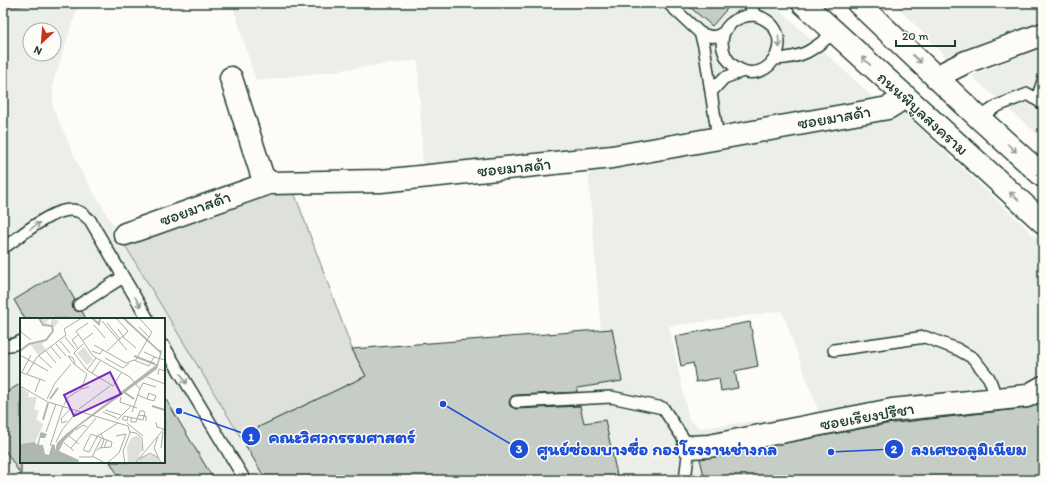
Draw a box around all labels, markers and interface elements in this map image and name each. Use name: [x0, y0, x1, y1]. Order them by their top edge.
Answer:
north arrow: [22, 22, 62, 62]
scale bar: [896, 22, 955, 48]
text: 20 m: [902, 29, 929, 43]
one-way arrow: [775, 35, 782, 48]
text: N: [32, 43, 44, 58]
one-way arrow: [912, 54, 922, 64]
one-way arrow: [861, 56, 871, 66]
street label: ถนนพิบูลสงคราม: [873, 67, 973, 160]
street label: ซอยมาสด้า: [796, 101, 872, 133]
one-way arrow: [1006, 143, 1017, 152]
street label: ซอยมาสด้า: [476, 153, 552, 181]
street label: ซอยมาสด้า: [157, 186, 233, 230]
one-way arrow: [1009, 191, 1019, 200]
one-way arrow: [29, 222, 40, 230]
one-way arrow: [134, 296, 142, 308]
inset map: [20, 318, 165, 463]
one-way arrow: [181, 373, 189, 385]
street label: ซอยเรียงปรีชา: [818, 398, 916, 434]
callout: คณะวิศวกรรมศาสตร์: [241, 421, 424, 451]
text: คณะวิศวกรรมศาสตร์: [268, 426, 416, 448]
text: 1: [248, 430, 254, 444]
callout: ศูนย์ซ่อมบางซื่อ กองโรงงานช่างกล: [509, 434, 785, 464]
callout: ลงเศษอลูมิเนียม: [884, 434, 1035, 464]
text: ศูนย์ซ่อมบางซื่อ กองโรงงานช่างกล: [537, 437, 777, 461]
text: ลงเศษอลูมิเนียม: [911, 438, 1027, 461]
text: 3: [516, 442, 523, 456]
text: 2: [891, 442, 898, 456]

